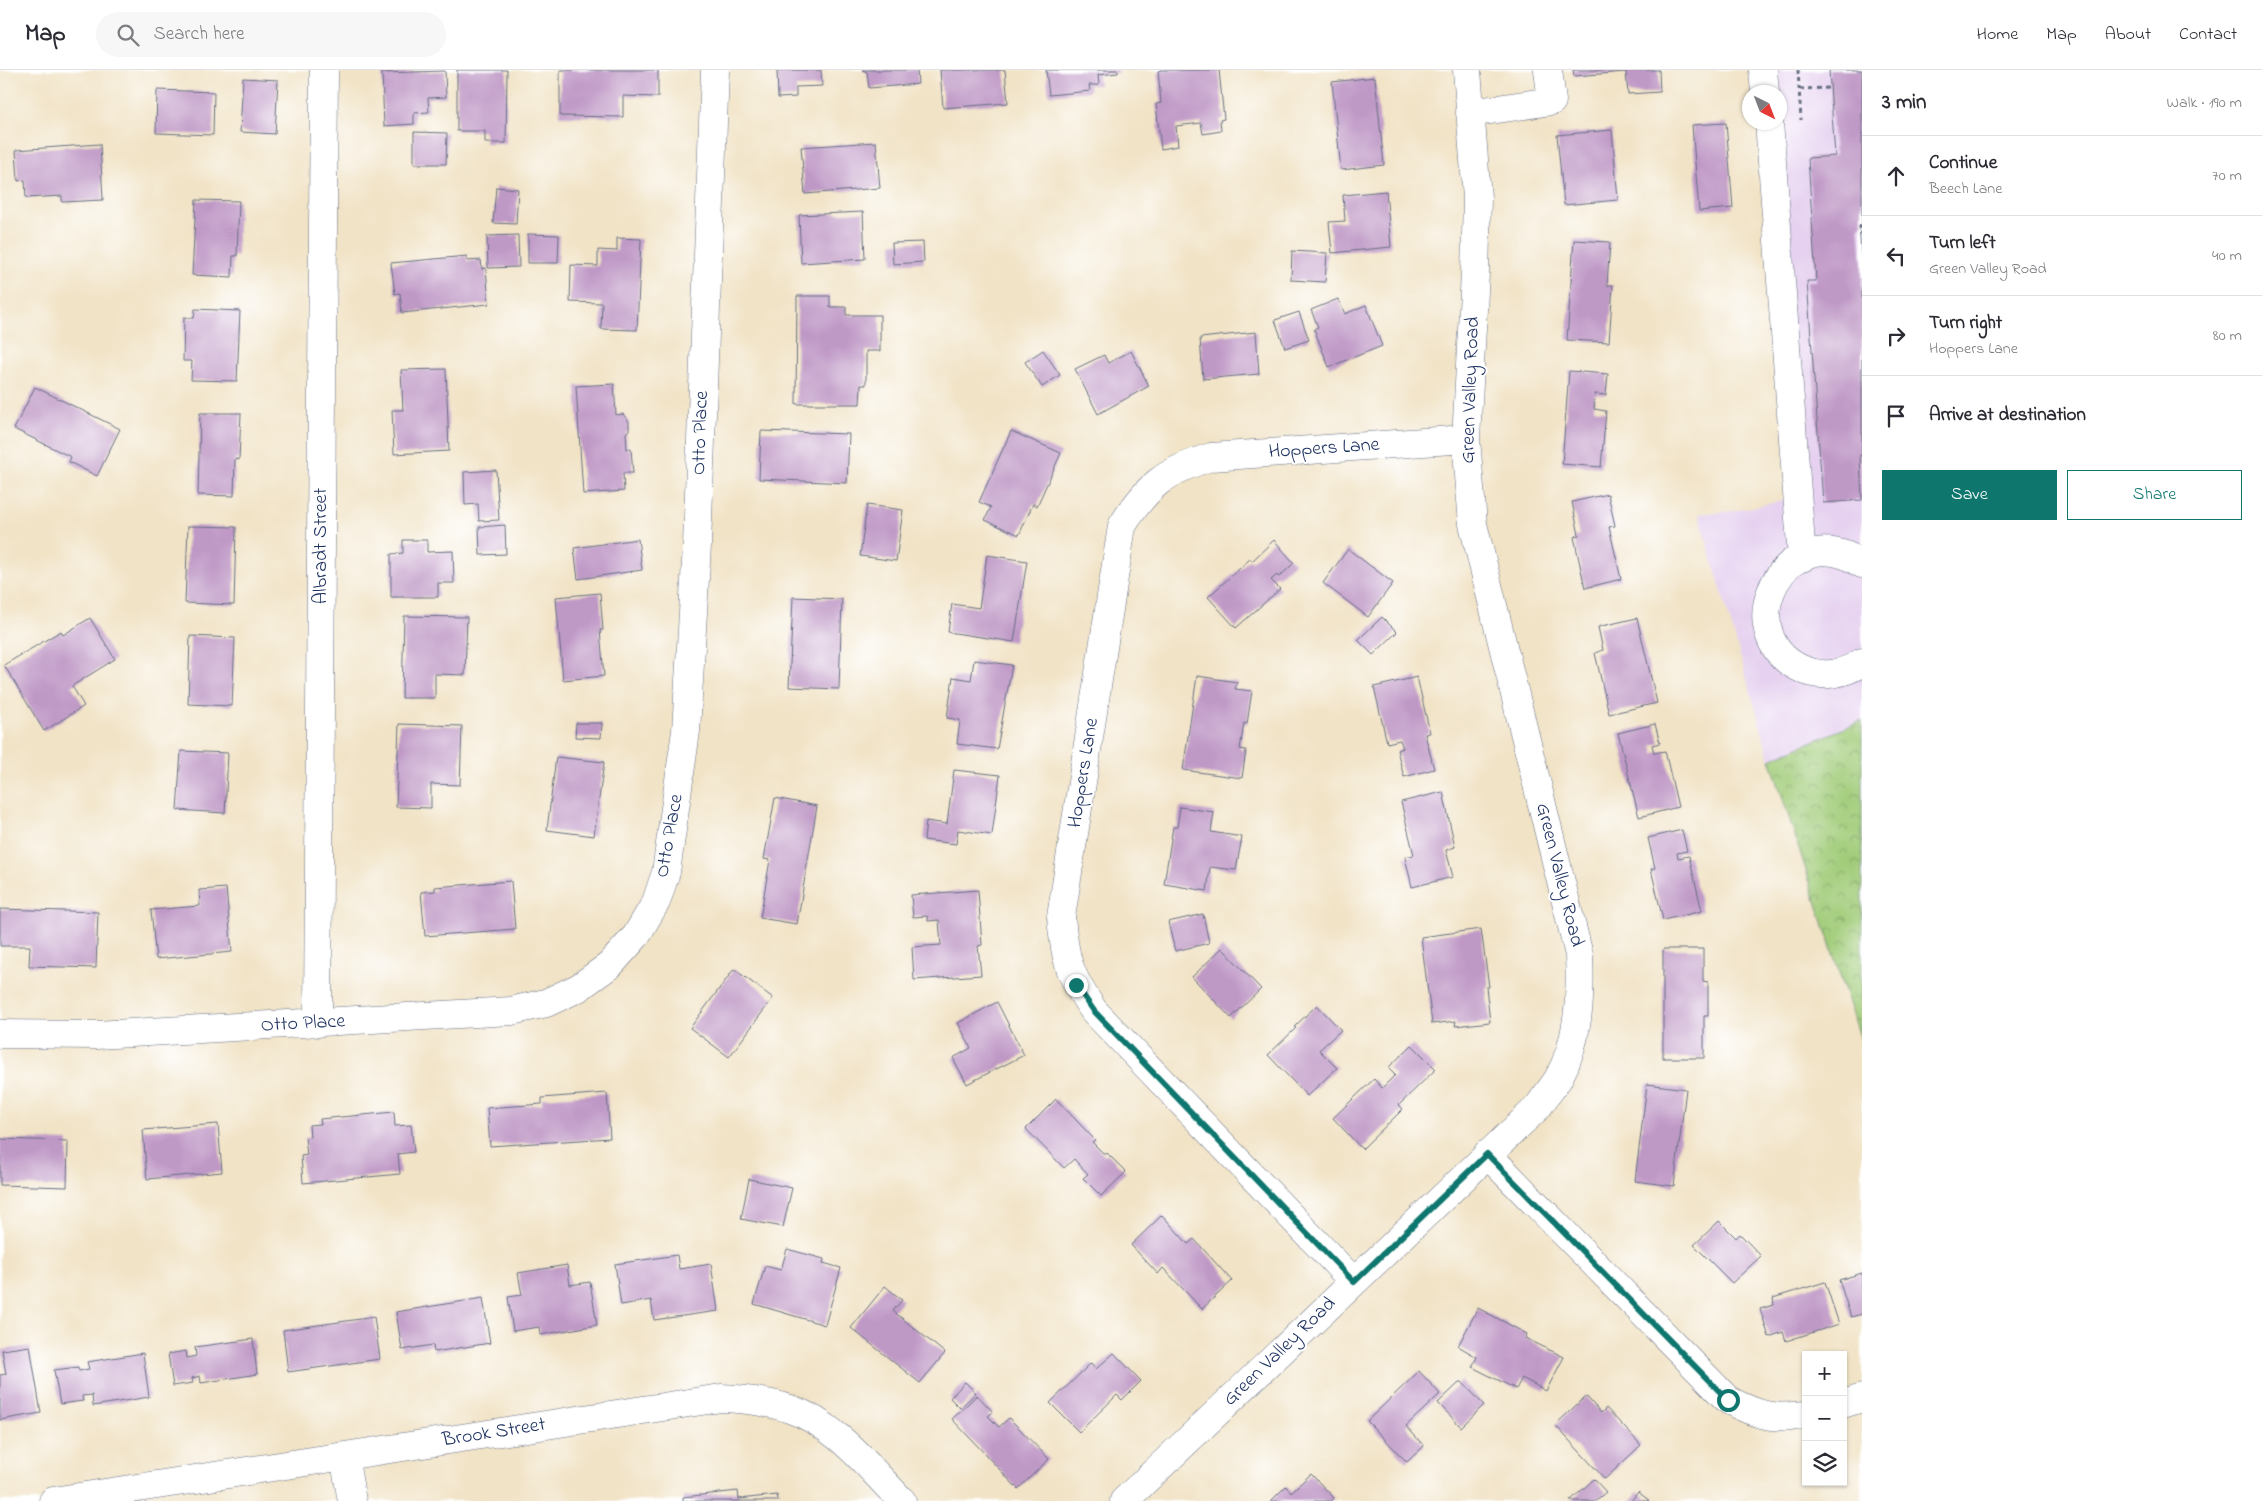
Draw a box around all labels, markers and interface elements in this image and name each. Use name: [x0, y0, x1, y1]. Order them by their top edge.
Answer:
search box: [96, 12, 446, 57]
text: Map: [25, 17, 66, 52]
icon: search: [114, 21, 142, 49]
text: Search here: [154, 21, 245, 48]
text: Home: [1977, 22, 2018, 48]
text: Map: [2046, 22, 2077, 48]
text: About: [2105, 22, 2151, 48]
text: Contact: [2179, 22, 2237, 48]
north arrow: [1742, 85, 1787, 130]
text: 3 min: [1882, 88, 1926, 118]
text: Walk · 190 m: [2167, 91, 2242, 115]
text: Continue: [1929, 150, 1997, 177]
icon: ahead: [1882, 162, 1910, 190]
text: 70 m: [2212, 164, 2242, 188]
text: Beech Lane: [1929, 177, 2002, 201]
text: Turn left: [1929, 230, 1996, 257]
icon: left: [1882, 242, 1910, 270]
text: 40 m: [2212, 244, 2242, 268]
text: Green Valley Road: [1929, 257, 2047, 281]
text: Turn right: [1929, 310, 2002, 337]
street label: Green Valley Road: [1454, 316, 1488, 464]
icon: right: [1882, 322, 1910, 350]
text: 80 m: [2213, 324, 2242, 348]
text: Hoppers Lane: [1929, 337, 2018, 361]
street label: Otto Place: [685, 390, 717, 476]
icon: arrive: [1882, 402, 1910, 430]
text: Arrive at destination: [1929, 402, 2086, 429]
street label: Hoppers Lane: [1268, 431, 1380, 467]
button: Save: [1882, 470, 2057, 520]
button: Share: [2067, 470, 2242, 520]
street label: Albradt Street: [307, 487, 336, 604]
street label: Hoppers Lane: [1061, 716, 1107, 830]
street label: Otto Place: [648, 792, 692, 880]
street label: Green Valley Road: [1527, 800, 1591, 950]
route end: [1065, 974, 1088, 997]
street label: Otto Place: [260, 1007, 346, 1041]
street label: Green Valley Road: [1217, 1291, 1343, 1413]
map controls: [1802, 1351, 1847, 1486]
button: +: [1802, 1351, 1847, 1396]
route start: [1717, 1389, 1740, 1412]
button: −: [1802, 1396, 1847, 1441]
street label: Brook Street: [439, 1410, 548, 1456]
button: layers: [1802, 1441, 1847, 1486]

